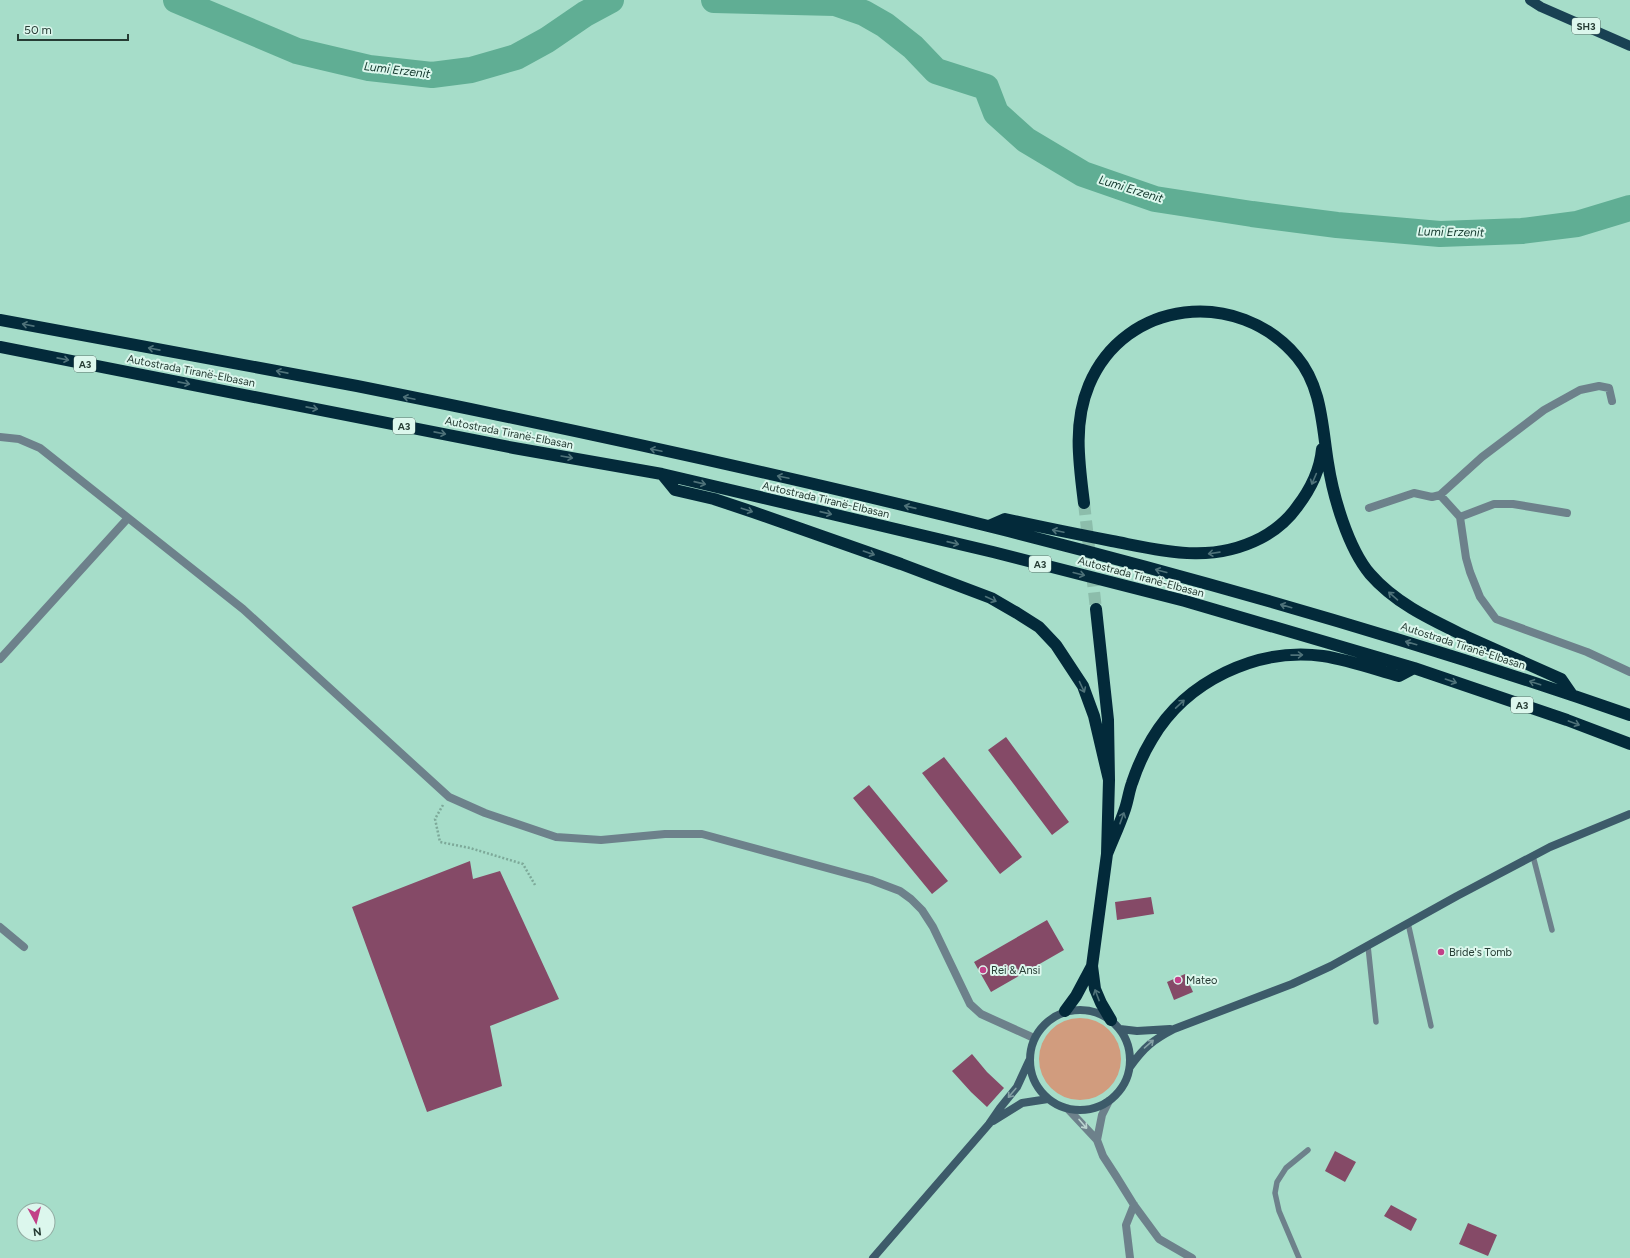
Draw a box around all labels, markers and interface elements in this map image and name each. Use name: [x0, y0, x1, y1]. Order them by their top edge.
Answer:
scale bar: [18, 16, 128, 42]
road number: SH3: [1572, 18, 1600, 34]
text: 50 m: [24, 23, 52, 37]
water label: Lumi Erzenit: [363, 59, 431, 81]
water label: Lumi Erzenit: [1097, 173, 1165, 206]
water label: Lumi Erzenit: [1418, 224, 1485, 240]
one-way arrow: [22, 321, 35, 329]
one-way arrow: [148, 344, 161, 352]
street label: Autostrada Tiranë-Elbasan: [126, 352, 256, 390]
one-way arrow: [56, 356, 69, 364]
road number: A3: [74, 356, 96, 372]
one-way arrow: [276, 368, 289, 376]
one-way arrow: [178, 379, 191, 387]
one-way arrow: [403, 393, 416, 401]
one-way arrow: [305, 404, 318, 412]
street label: Autostrada Tiranë-Elbasan: [444, 414, 574, 452]
road number: A3: [393, 418, 415, 434]
one-way arrow: [433, 429, 446, 437]
one-way arrow: [650, 445, 663, 453]
one-way arrow: [560, 454, 573, 462]
one-way arrow: [777, 473, 790, 481]
one-way arrow: [1309, 473, 1317, 485]
street label: Autostrada Tiranë-Elbasan: [761, 479, 891, 521]
one-way arrow: [693, 480, 706, 488]
one-way arrow: [904, 503, 917, 510]
one-way arrow: [741, 506, 753, 514]
one-way arrow: [819, 510, 832, 517]
one-way arrow: [1052, 526, 1065, 534]
one-way arrow: [946, 539, 959, 547]
one-way arrow: [1208, 549, 1221, 557]
one-way arrow: [863, 550, 875, 558]
street label: Autostrada Tiranë-Elbasan: [1077, 554, 1205, 600]
road number: A3: [1029, 556, 1051, 572]
one-way arrow: [1155, 567, 1168, 574]
one-way arrow: [1072, 571, 1085, 578]
one-way arrow: [1388, 591, 1399, 600]
one-way arrow: [985, 596, 997, 603]
one-way arrow: [1280, 602, 1293, 609]
street label: Autostrada Tiranë-Elbasan: [1399, 620, 1527, 672]
one-way arrow: [1405, 639, 1418, 646]
one-way arrow: [1290, 651, 1303, 659]
one-way arrow: [1444, 677, 1456, 685]
one-way arrow: [1529, 678, 1541, 686]
one-way arrow: [1079, 681, 1086, 693]
road number: A3: [1511, 697, 1533, 713]
one-way arrow: [1175, 699, 1185, 709]
one-way arrow: [1567, 720, 1580, 727]
one-way arrow: [1118, 812, 1126, 824]
place label: Bride's Tomb: [1449, 946, 1512, 959]
marker: Bride's Tomb: [1436, 947, 1446, 957]
place label: Rei & Ansi: [991, 964, 1040, 977]
marker: Rei & Ansi: [978, 965, 988, 975]
place label: Mateo: [1186, 974, 1217, 987]
marker: Mateo: [1173, 975, 1183, 985]
one-way arrow: [1093, 989, 1101, 1001]
one-way arrow: [1144, 1040, 1154, 1049]
one-way arrow: [1008, 1088, 1017, 1098]
one-way arrow: [1078, 1119, 1087, 1129]
north arrow: [16, 1202, 56, 1242]
text: N: [32, 1224, 42, 1238]

